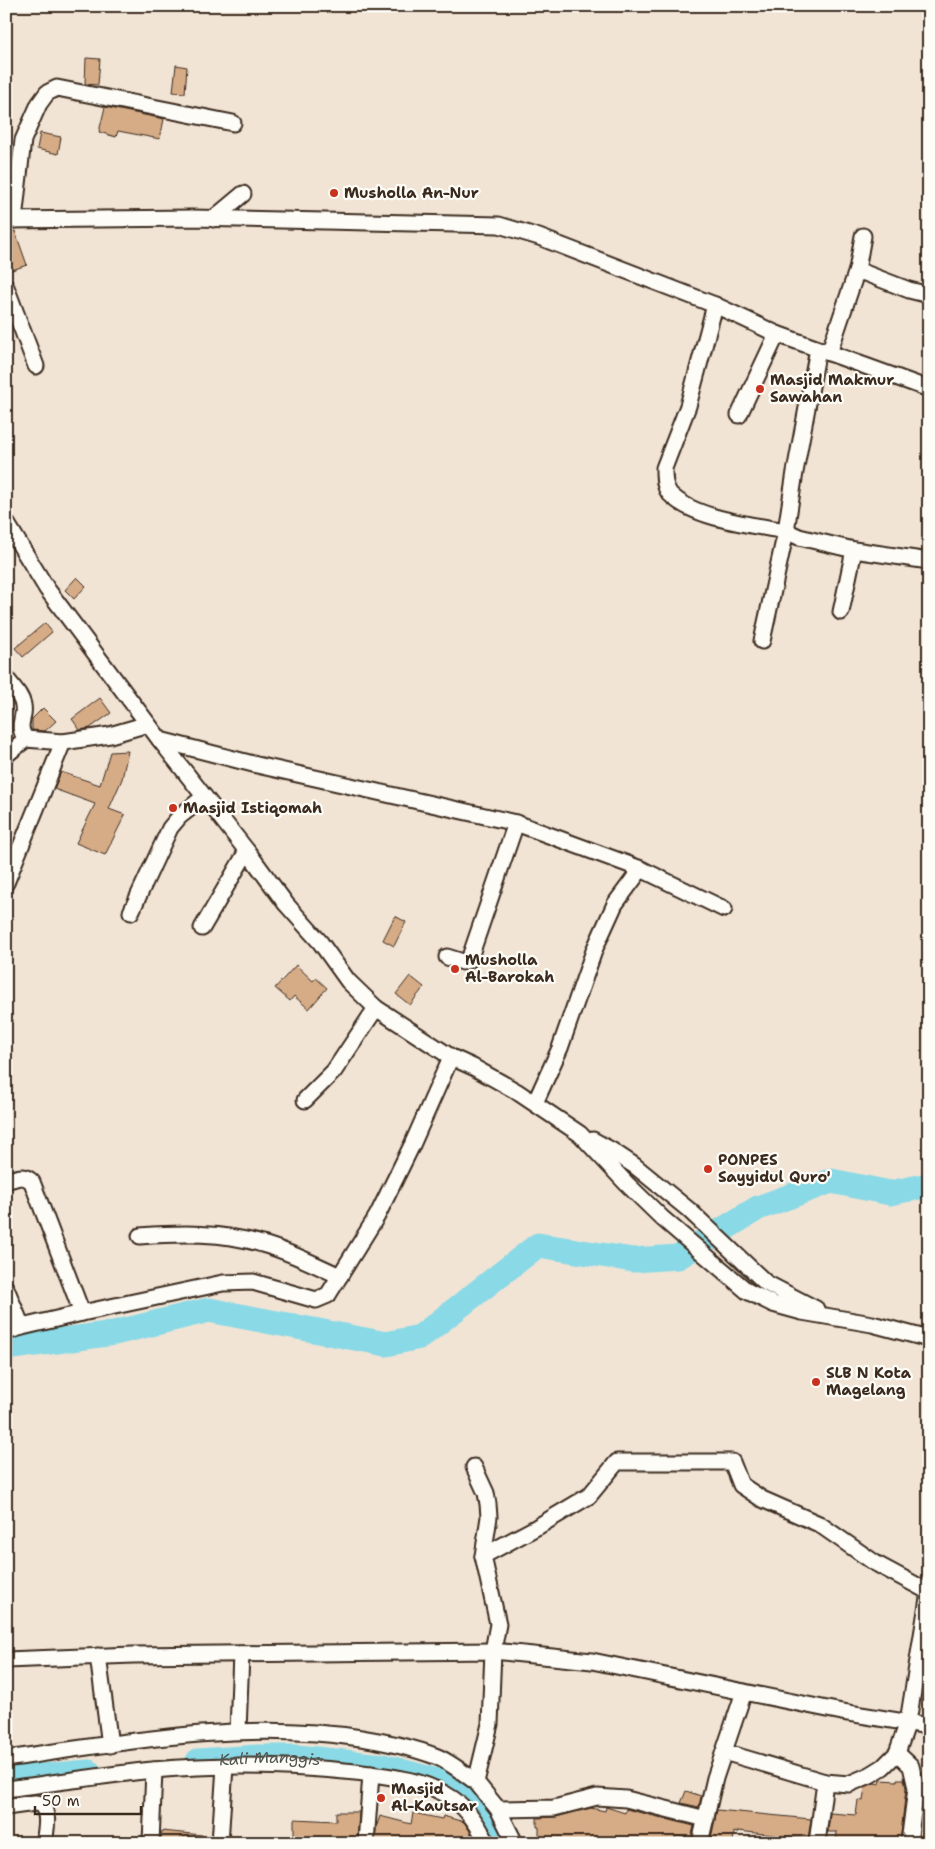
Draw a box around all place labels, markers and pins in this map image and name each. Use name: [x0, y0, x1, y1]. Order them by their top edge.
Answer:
place label: Musholla An-Nur: [344, 183, 479, 203]
marker: Musholla An-Nur: [328, 187, 340, 199]
place label: Masjid Makmur Sawahan: [770, 370, 894, 407]
marker: Masjid Makmur Sawahan: [754, 383, 766, 395]
place label: Masjid Istiqomah: [183, 798, 322, 818]
marker: Masjid Istiqomah: [167, 802, 179, 814]
place label: Musholla Al-Barokah: [465, 950, 554, 987]
marker: Musholla Al-Barokah: [449, 963, 461, 975]
place label: PONPES Sayyidul Quro': [718, 1150, 831, 1187]
marker: PONPES Sayyidul Quro': [702, 1163, 714, 1175]
place label: SLB N Kota Magelang: [826, 1363, 912, 1400]
marker: SLB N Kota Magelang: [810, 1376, 822, 1388]
place label: Masjid Al-Kautsar: [391, 1779, 477, 1816]
marker: Masjid Al-Kautsar: [375, 1792, 387, 1804]

